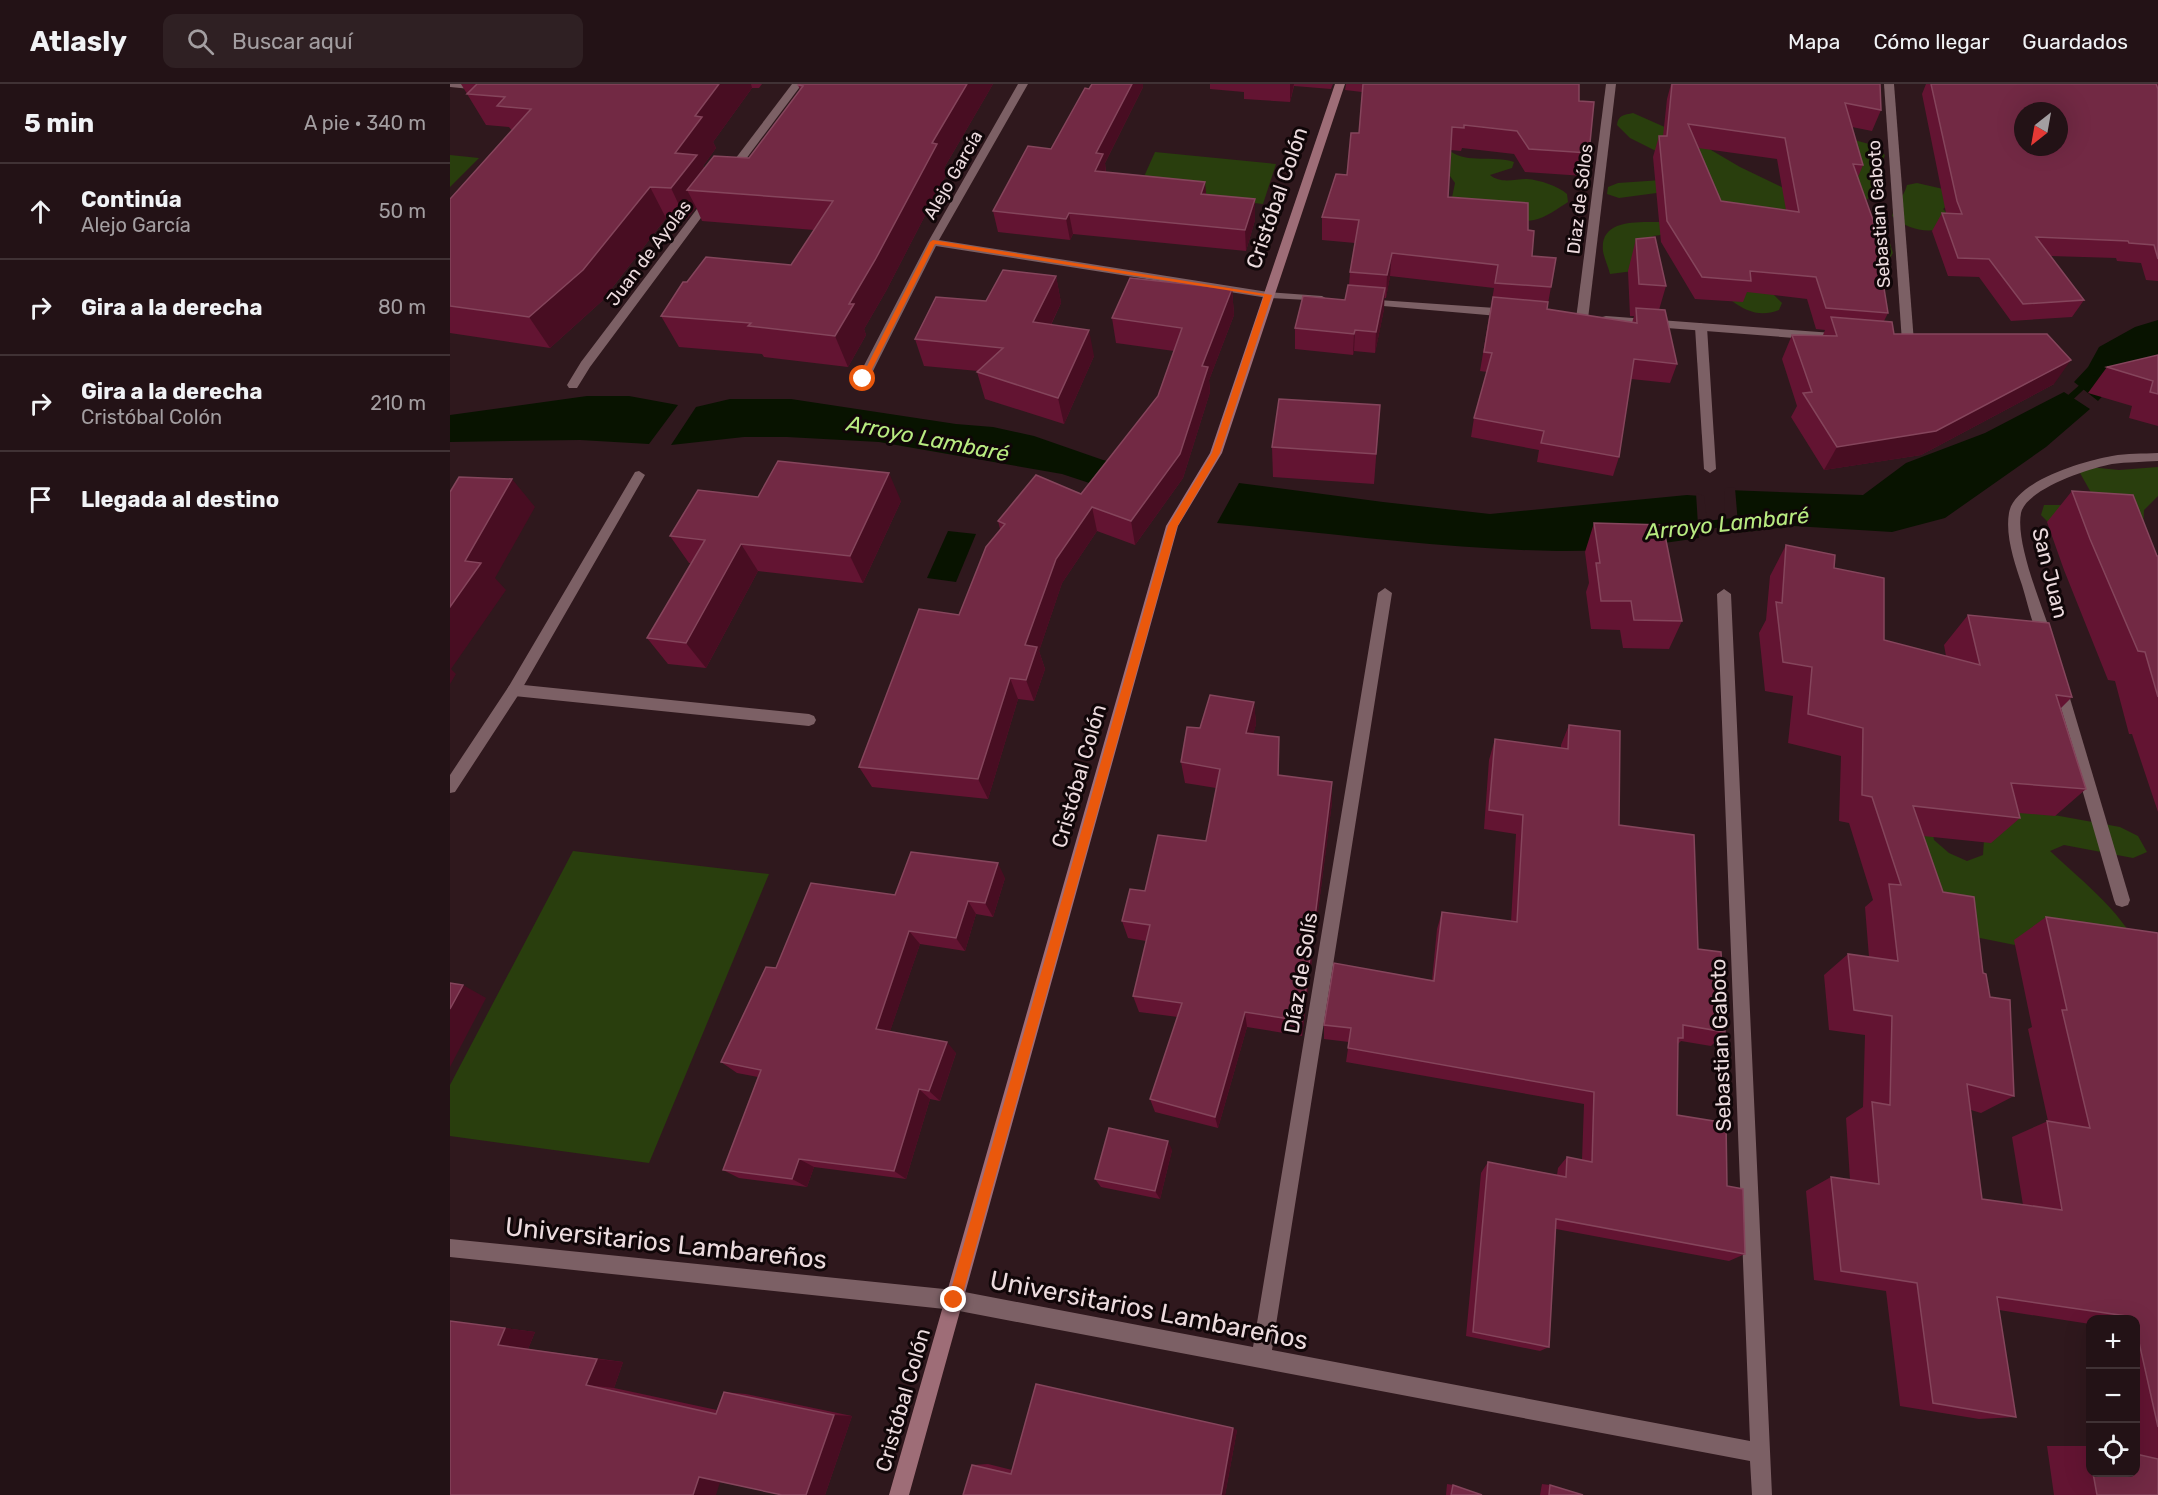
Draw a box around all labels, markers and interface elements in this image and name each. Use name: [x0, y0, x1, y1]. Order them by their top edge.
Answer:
search box: [163, 14, 583, 68]
text: Atlasly: [30, 25, 127, 58]
icon: search: [184, 25, 217, 58]
text: Buscar aquí: [232, 28, 352, 55]
text: Mapa: [1788, 29, 1840, 54]
text: Cómo llegar: [1873, 29, 1989, 54]
text: Guardados: [2022, 29, 2128, 54]
north arrow: [2014, 102, 2068, 156]
text: 5 min: [24, 108, 94, 139]
text: A pie · 340 m: [304, 111, 426, 135]
street label: Cristóbal Colón: [1241, 124, 1312, 272]
street label: Alejo García: [919, 127, 987, 223]
street label: Sebastian Gaboto: [1863, 139, 1895, 289]
street label: Diaz de Sólos: [1562, 143, 1598, 255]
text: Continúa: [81, 186, 182, 213]
icon: ahead: [24, 195, 57, 228]
street label: Juan de Ayolas: [602, 196, 696, 310]
text: 50 m: [379, 199, 426, 223]
text: Alejo García: [81, 213, 191, 237]
icon: right: [24, 291, 57, 324]
text: Gira a la derecha: [81, 294, 262, 321]
text: 80 m: [378, 295, 426, 319]
route start: [849, 365, 875, 391]
text: Gira a la derecha: [81, 378, 262, 405]
icon: right: [24, 387, 57, 420]
text: 210 m: [370, 391, 426, 415]
text: Cristóbal Colón: [81, 405, 222, 429]
water label: Arroyo Lambaré: [844, 409, 1011, 467]
icon: arrive: [24, 483, 57, 516]
text: Llegada al destino: [81, 486, 279, 513]
water label: Arroyo Lambaré: [1643, 501, 1810, 546]
street label: San Juan: [2027, 525, 2074, 621]
street label: Cristóbal Colón: [1046, 701, 1111, 851]
street label: Díaz de Solís: [1279, 911, 1322, 1035]
street label: Sebastian Gaboto: [1705, 958, 1736, 1132]
street label: Universitarios Lambareños: [503, 1211, 828, 1276]
street label: Universitarios Lambareños: [987, 1264, 1311, 1357]
route end: [940, 1286, 966, 1312]
map controls: [2086, 1315, 2140, 1477]
button: +: [2086, 1315, 2140, 1369]
street label: Cristóbal Colón: [870, 1325, 935, 1475]
button: −: [2086, 1369, 2140, 1423]
button: locate: [2086, 1423, 2140, 1477]

